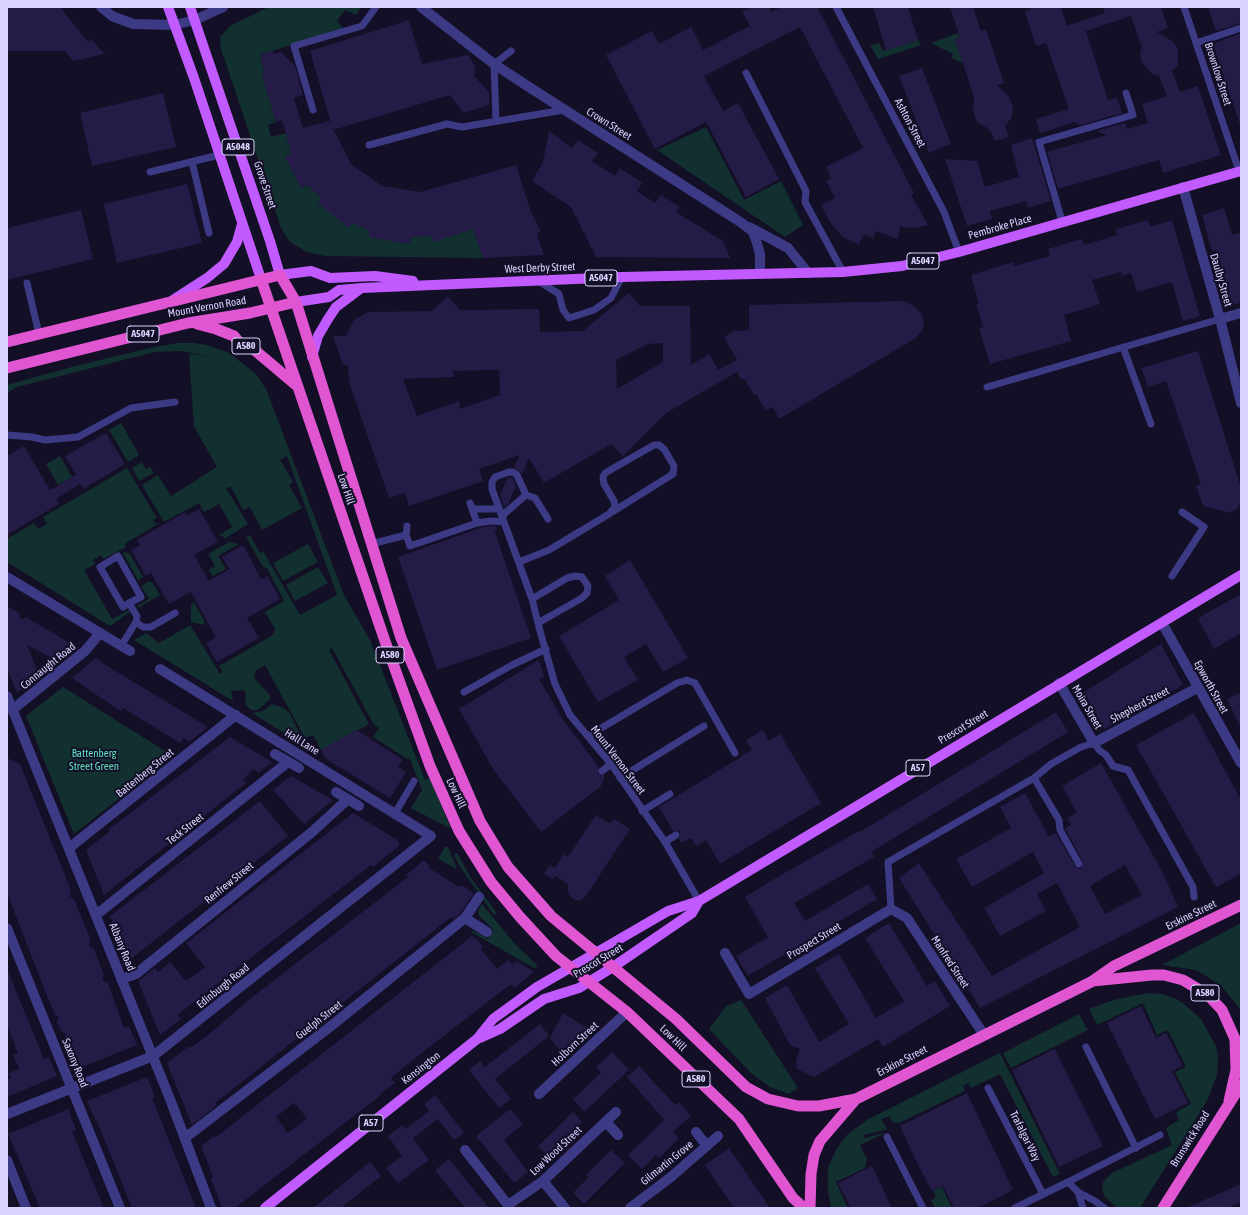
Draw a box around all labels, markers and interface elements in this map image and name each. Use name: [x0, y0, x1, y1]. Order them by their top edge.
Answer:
street label: Brownlow Street: [1202, 41, 1234, 107]
street label: Ashton Street: [892, 96, 928, 150]
street label: Crown Street: [584, 105, 634, 143]
road number: A5048: [222, 139, 254, 155]
street label: Grove Street: [251, 160, 279, 210]
street label: Pembroke Place: [967, 212, 1033, 242]
street label: Daulby Street: [1207, 252, 1235, 308]
road number: A5047: [907, 253, 939, 269]
street label: West Derby Street: [504, 260, 576, 276]
road number: A5047: [585, 270, 617, 286]
street label: Mount Vernon Road: [167, 294, 247, 320]
road number: A5047: [127, 326, 159, 342]
road number: A580: [232, 338, 260, 354]
street label: Low Hill: [335, 472, 357, 506]
street label: Connaught Road: [18, 640, 78, 692]
road number: A580: [376, 647, 404, 663]
street label: Epworth Street: [1191, 658, 1231, 716]
street label: Moira Street: [1069, 683, 1105, 731]
street label: Shepherd Street: [1108, 684, 1172, 726]
street label: Prescot Street: [936, 707, 990, 747]
street label: Mount Vernon Street: [588, 723, 648, 797]
street label: Hall Lane: [282, 726, 322, 758]
street label: Battenberg Street: [113, 746, 177, 800]
park label: Battenberg Street Green: [69, 747, 119, 773]
road number: A57: [906, 760, 930, 776]
street label: Low Hill: [443, 776, 469, 810]
street label: Teck Street: [164, 810, 206, 848]
street label: Renfrew Street: [202, 859, 256, 907]
street label: Erskine Street: [1163, 897, 1219, 933]
street label: Prospect Street: [785, 920, 843, 962]
street label: Albany Road: [106, 921, 138, 973]
street label: Manfred Street: [928, 933, 972, 991]
street label: Prescot Street: [571, 941, 625, 981]
street label: Edinburgh Road: [194, 961, 252, 1011]
road number: A580: [1191, 985, 1219, 1001]
street label: Guelph Street: [293, 998, 345, 1042]
street label: Holborn Street: [549, 1019, 601, 1069]
street label: Low Hill: [657, 1022, 689, 1054]
street label: Saxony Road: [59, 1037, 91, 1089]
street label: Erskine Street: [875, 1043, 929, 1079]
street label: Kensington: [399, 1049, 443, 1087]
road number: A580: [682, 1071, 710, 1087]
street label: Trafalgar Way: [1007, 1109, 1043, 1163]
street label: Brunswick Road: [1168, 1109, 1212, 1169]
road number: A57: [359, 1115, 383, 1131]
street label: Low Wood Street: [527, 1124, 585, 1178]
street label: Gilmartin Grove: [638, 1138, 696, 1188]

